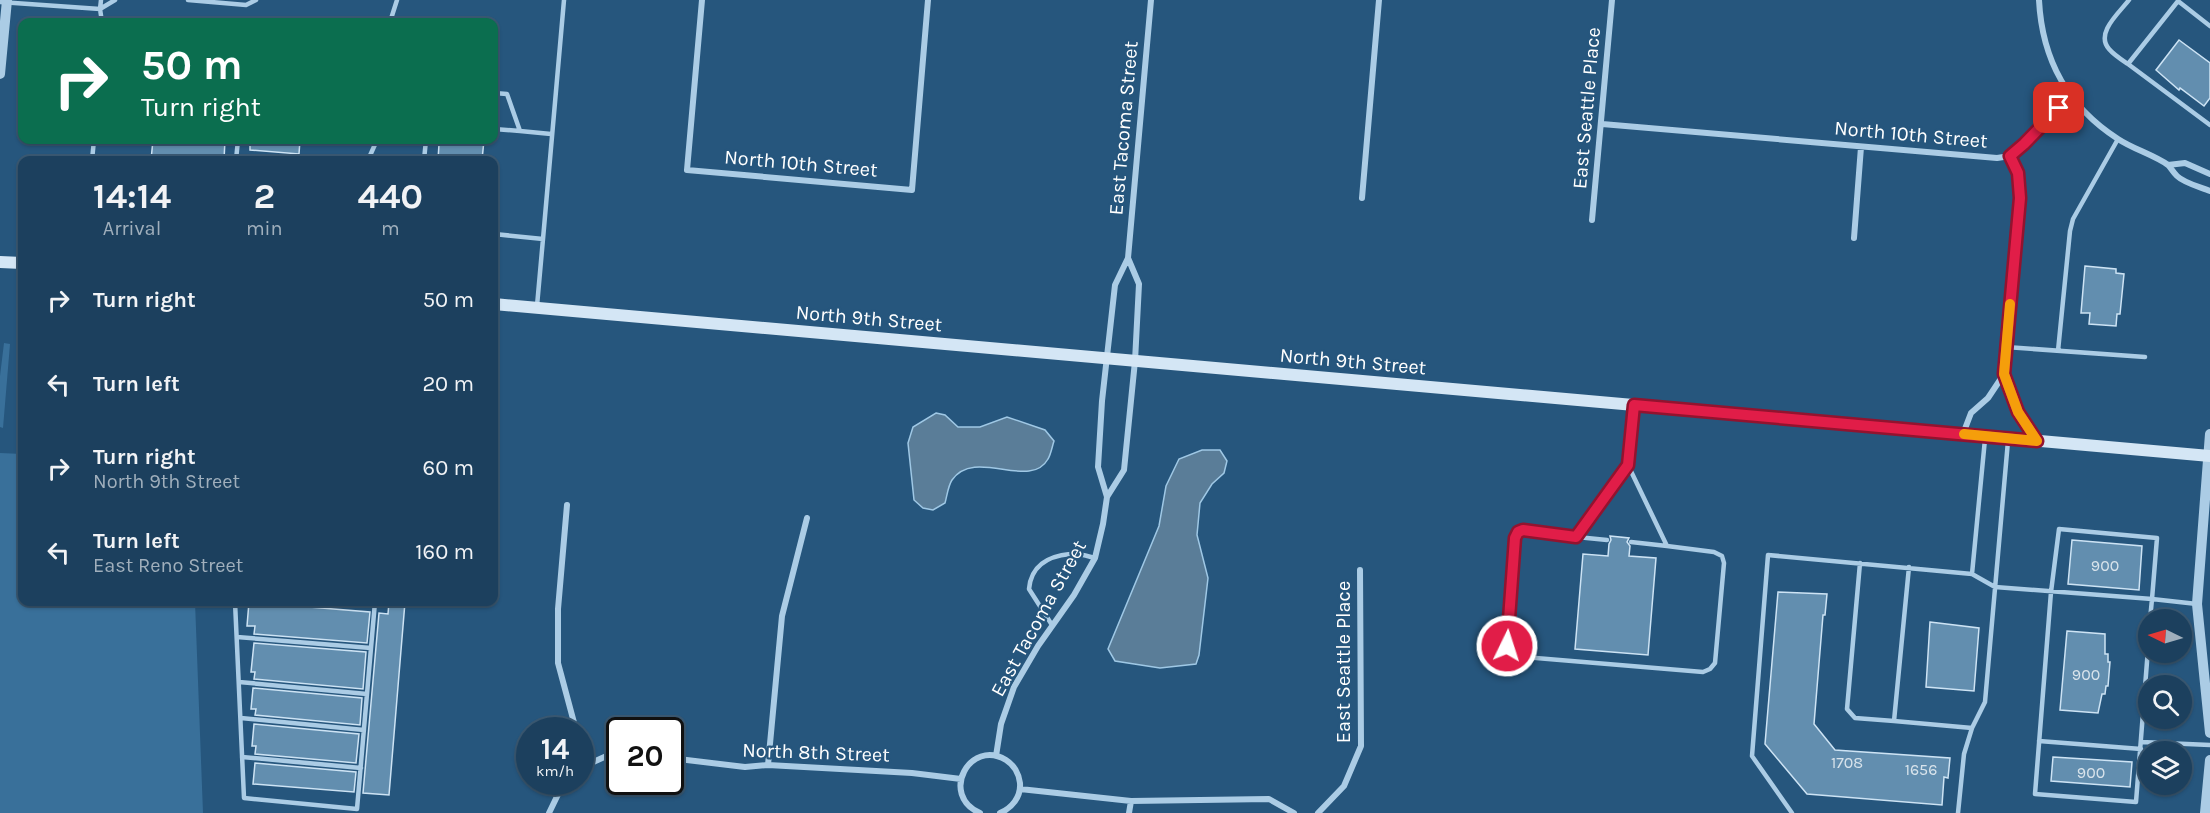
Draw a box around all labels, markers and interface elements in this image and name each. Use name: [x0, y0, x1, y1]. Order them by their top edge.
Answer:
street label: East Seattle Place: [1568, 26, 1605, 190]
street label: East Tacoma Street: [1104, 39, 1143, 216]
text: 50 m: [141, 40, 243, 90]
icon: right: [42, 42, 120, 120]
pin: [2033, 82, 2084, 133]
text: Turn right: [141, 91, 261, 123]
icon: arrive: [2042, 91, 2075, 124]
street label: North 10th Street: [1833, 116, 1989, 153]
street label: North 10th Street: [723, 145, 879, 182]
text: 14:14: [93, 175, 171, 217]
text: 2: [253, 175, 275, 217]
text: 440: [358, 175, 423, 217]
text: Arrival: [103, 217, 161, 240]
text: min: [246, 217, 283, 240]
text: m: [381, 217, 400, 240]
icon: right: [42, 284, 75, 317]
text: Turn right: [93, 287, 196, 313]
text: 50 m: [423, 287, 474, 313]
street label: North 9th Street: [795, 301, 944, 336]
street label: North 9th Street: [1279, 344, 1428, 379]
icon: left: [42, 368, 75, 401]
text: Turn left: [93, 371, 180, 397]
text: 20 m: [422, 371, 474, 397]
text: Turn right: [93, 444, 196, 470]
icon: right: [42, 452, 75, 485]
text: 60 m: [423, 455, 474, 481]
text: North 9th Street: [93, 470, 240, 493]
text: Turn left: [93, 528, 180, 554]
icon: left: [42, 536, 75, 569]
street label: East Tacoma Street: [986, 536, 1091, 700]
text: 160 m: [415, 539, 474, 565]
text: East Reno Street: [93, 554, 243, 577]
house number: 900: [2091, 556, 2119, 575]
street label: East Seattle Place: [1332, 581, 1355, 743]
north arrow: [2138, 609, 2192, 663]
map controls: [2138, 609, 2192, 795]
position arrow: [1475, 614, 1539, 678]
house number: 900: [2072, 665, 2100, 684]
button: search: [2138, 675, 2192, 729]
speed limit sign: 20: [606, 717, 684, 795]
text: 14: [541, 731, 569, 767]
street label: North 8th Street: [742, 738, 891, 767]
button: layers: [2138, 741, 2192, 795]
house number: 1708: [1831, 753, 1863, 772]
house number: 1656: [1905, 760, 1937, 779]
text: km/h: [536, 762, 574, 780]
house number: 900: [2077, 763, 2105, 782]

